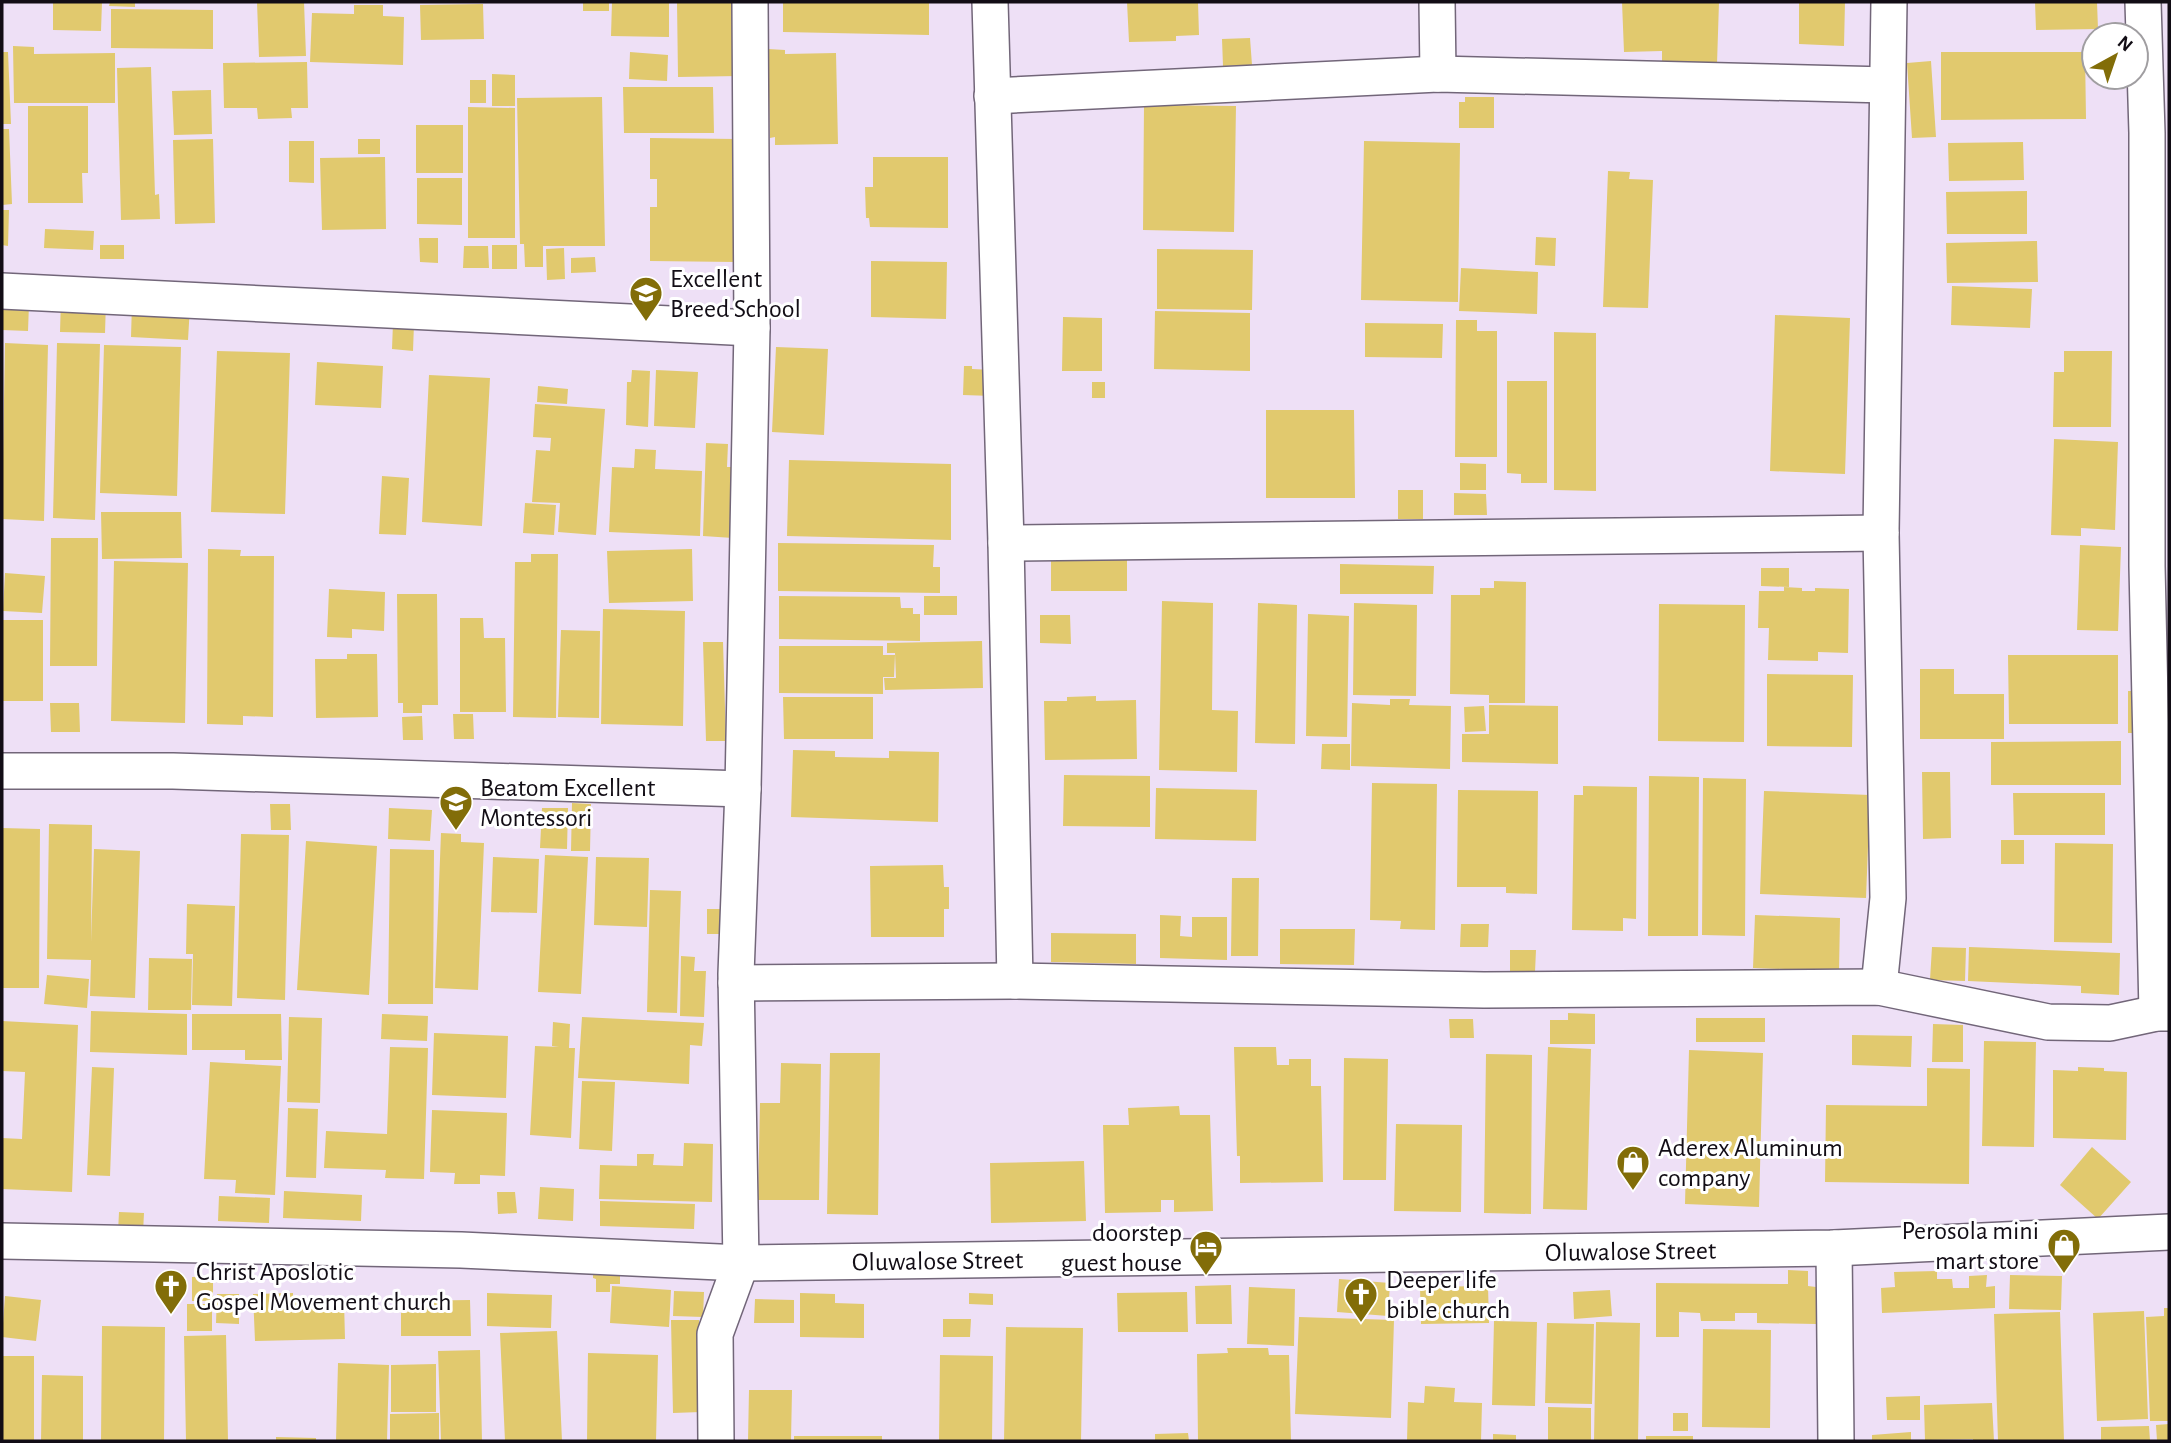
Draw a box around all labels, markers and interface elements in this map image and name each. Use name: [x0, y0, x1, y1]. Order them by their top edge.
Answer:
north arrow: [2080, 21, 2150, 91]
text: N: [2114, 33, 2136, 56]
place label: Excellent Breed School: [670, 266, 801, 322]
school or university icon: Excellent Breed School: [627, 274, 665, 323]
place label: Beatom Excellent Montessori: [480, 775, 655, 831]
school or university icon: Beatom Excellent Montessori: [437, 783, 475, 832]
place label: Aderex Aluminum company: [1658, 1135, 1843, 1191]
shop icon: Aderex Aluminum company: [1614, 1143, 1652, 1192]
place label: Perosola mini mart store: [1902, 1218, 2039, 1274]
place label: doorstep guest house: [1061, 1220, 1182, 1276]
shop icon: Perosola mini mart store: [2045, 1226, 2083, 1275]
hotel icon: doorstep guest house: [1187, 1228, 1225, 1277]
street label: Oluwalose Street: [1545, 1238, 1716, 1266]
street label: Oluwalose Street: [852, 1247, 1023, 1275]
place label: Christ Aposlotic Gospel Movement church: [196, 1259, 452, 1315]
church icon: Christ Aposlotic Gospel Movement church: [152, 1267, 190, 1316]
place label: Deeper life bible church: [1386, 1267, 1510, 1323]
church icon: Deeper life bible church: [1342, 1275, 1380, 1324]

